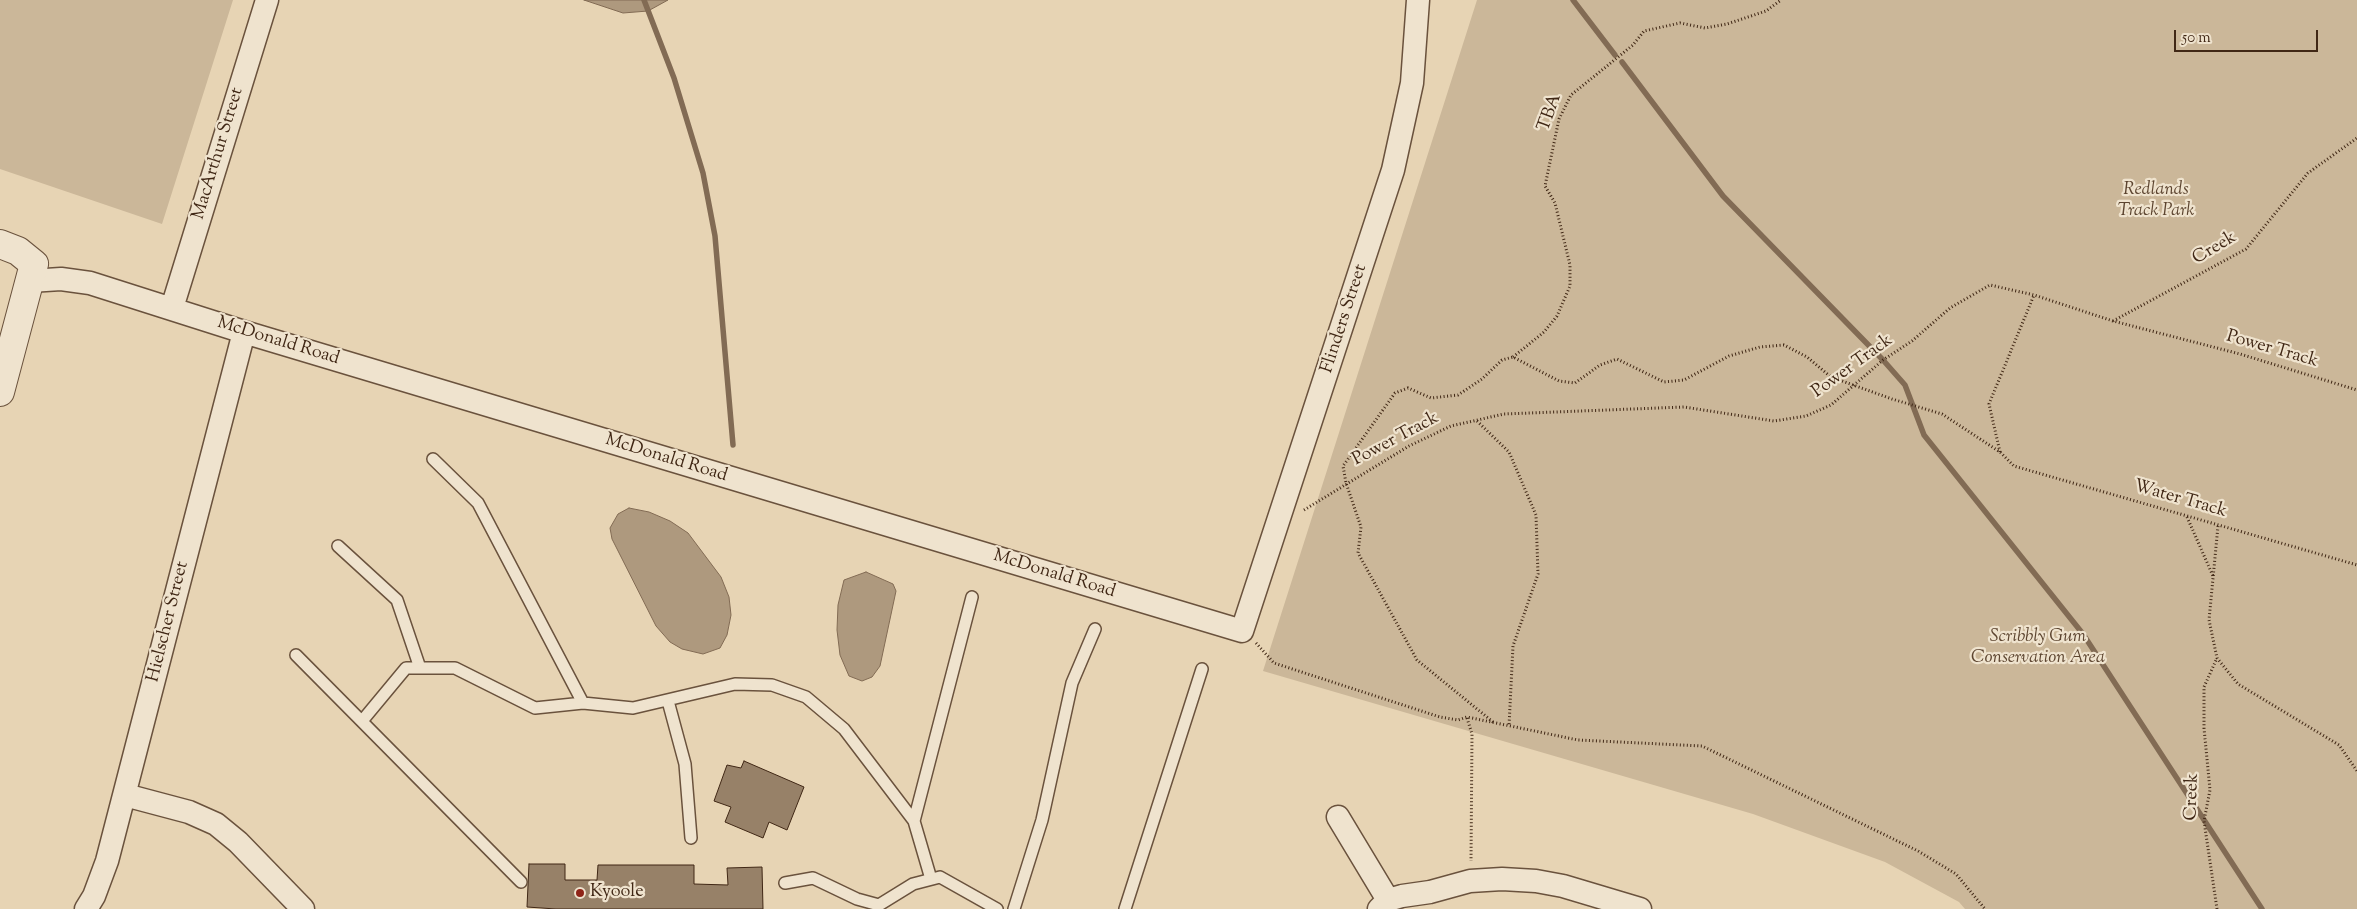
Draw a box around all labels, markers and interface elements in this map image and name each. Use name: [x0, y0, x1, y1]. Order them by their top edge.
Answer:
scale bar: [2177, 20, 2321, 52]
text: 50 m: [2182, 28, 2211, 49]
street label: MacArthur Street: [189, 85, 249, 223]
street label: TBA: [1534, 91, 1568, 135]
park label: Redlands Track Park: [2118, 180, 2194, 222]
street label: Creek: [2189, 228, 2241, 270]
street label: Flinders Street: [1317, 262, 1373, 376]
street label: McDonald Road: [214, 313, 342, 371]
street label: Power Track: [2224, 327, 2320, 373]
street label: Power Track: [1808, 331, 1898, 403]
street label: Power Track: [1349, 408, 1443, 472]
street label: McDonald Road: [602, 430, 730, 488]
street label: Water Track: [2131, 476, 2229, 524]
street label: McDonald Road: [990, 546, 1118, 604]
street label: Hielscher Street: [144, 559, 194, 685]
park label: Scribbly Gum Conservation Area: [1971, 627, 2105, 670]
street label: Creek: [2181, 773, 2205, 821]
place label: Kyoole: [590, 882, 644, 904]
marker: Kyoole: [574, 887, 586, 899]

